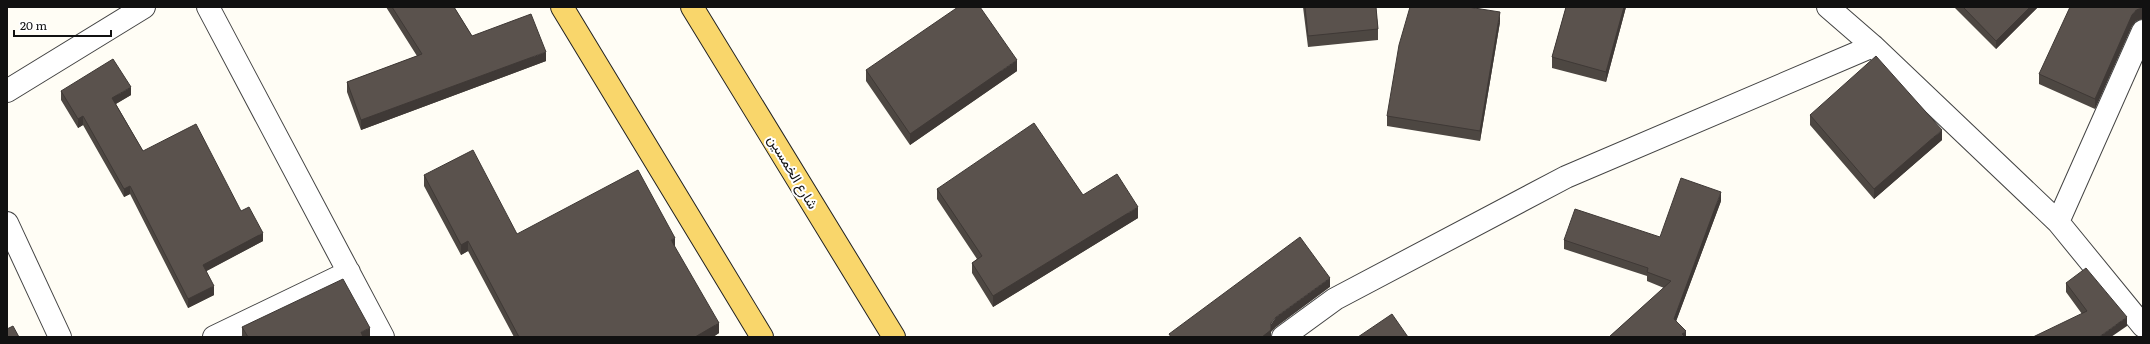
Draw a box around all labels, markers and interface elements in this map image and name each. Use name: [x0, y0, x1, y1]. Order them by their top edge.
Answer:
scale bar: [14, 12, 111, 38]
text: 20 m: [20, 16, 47, 34]
street label: شارع الخمسين: [762, 131, 824, 213]

